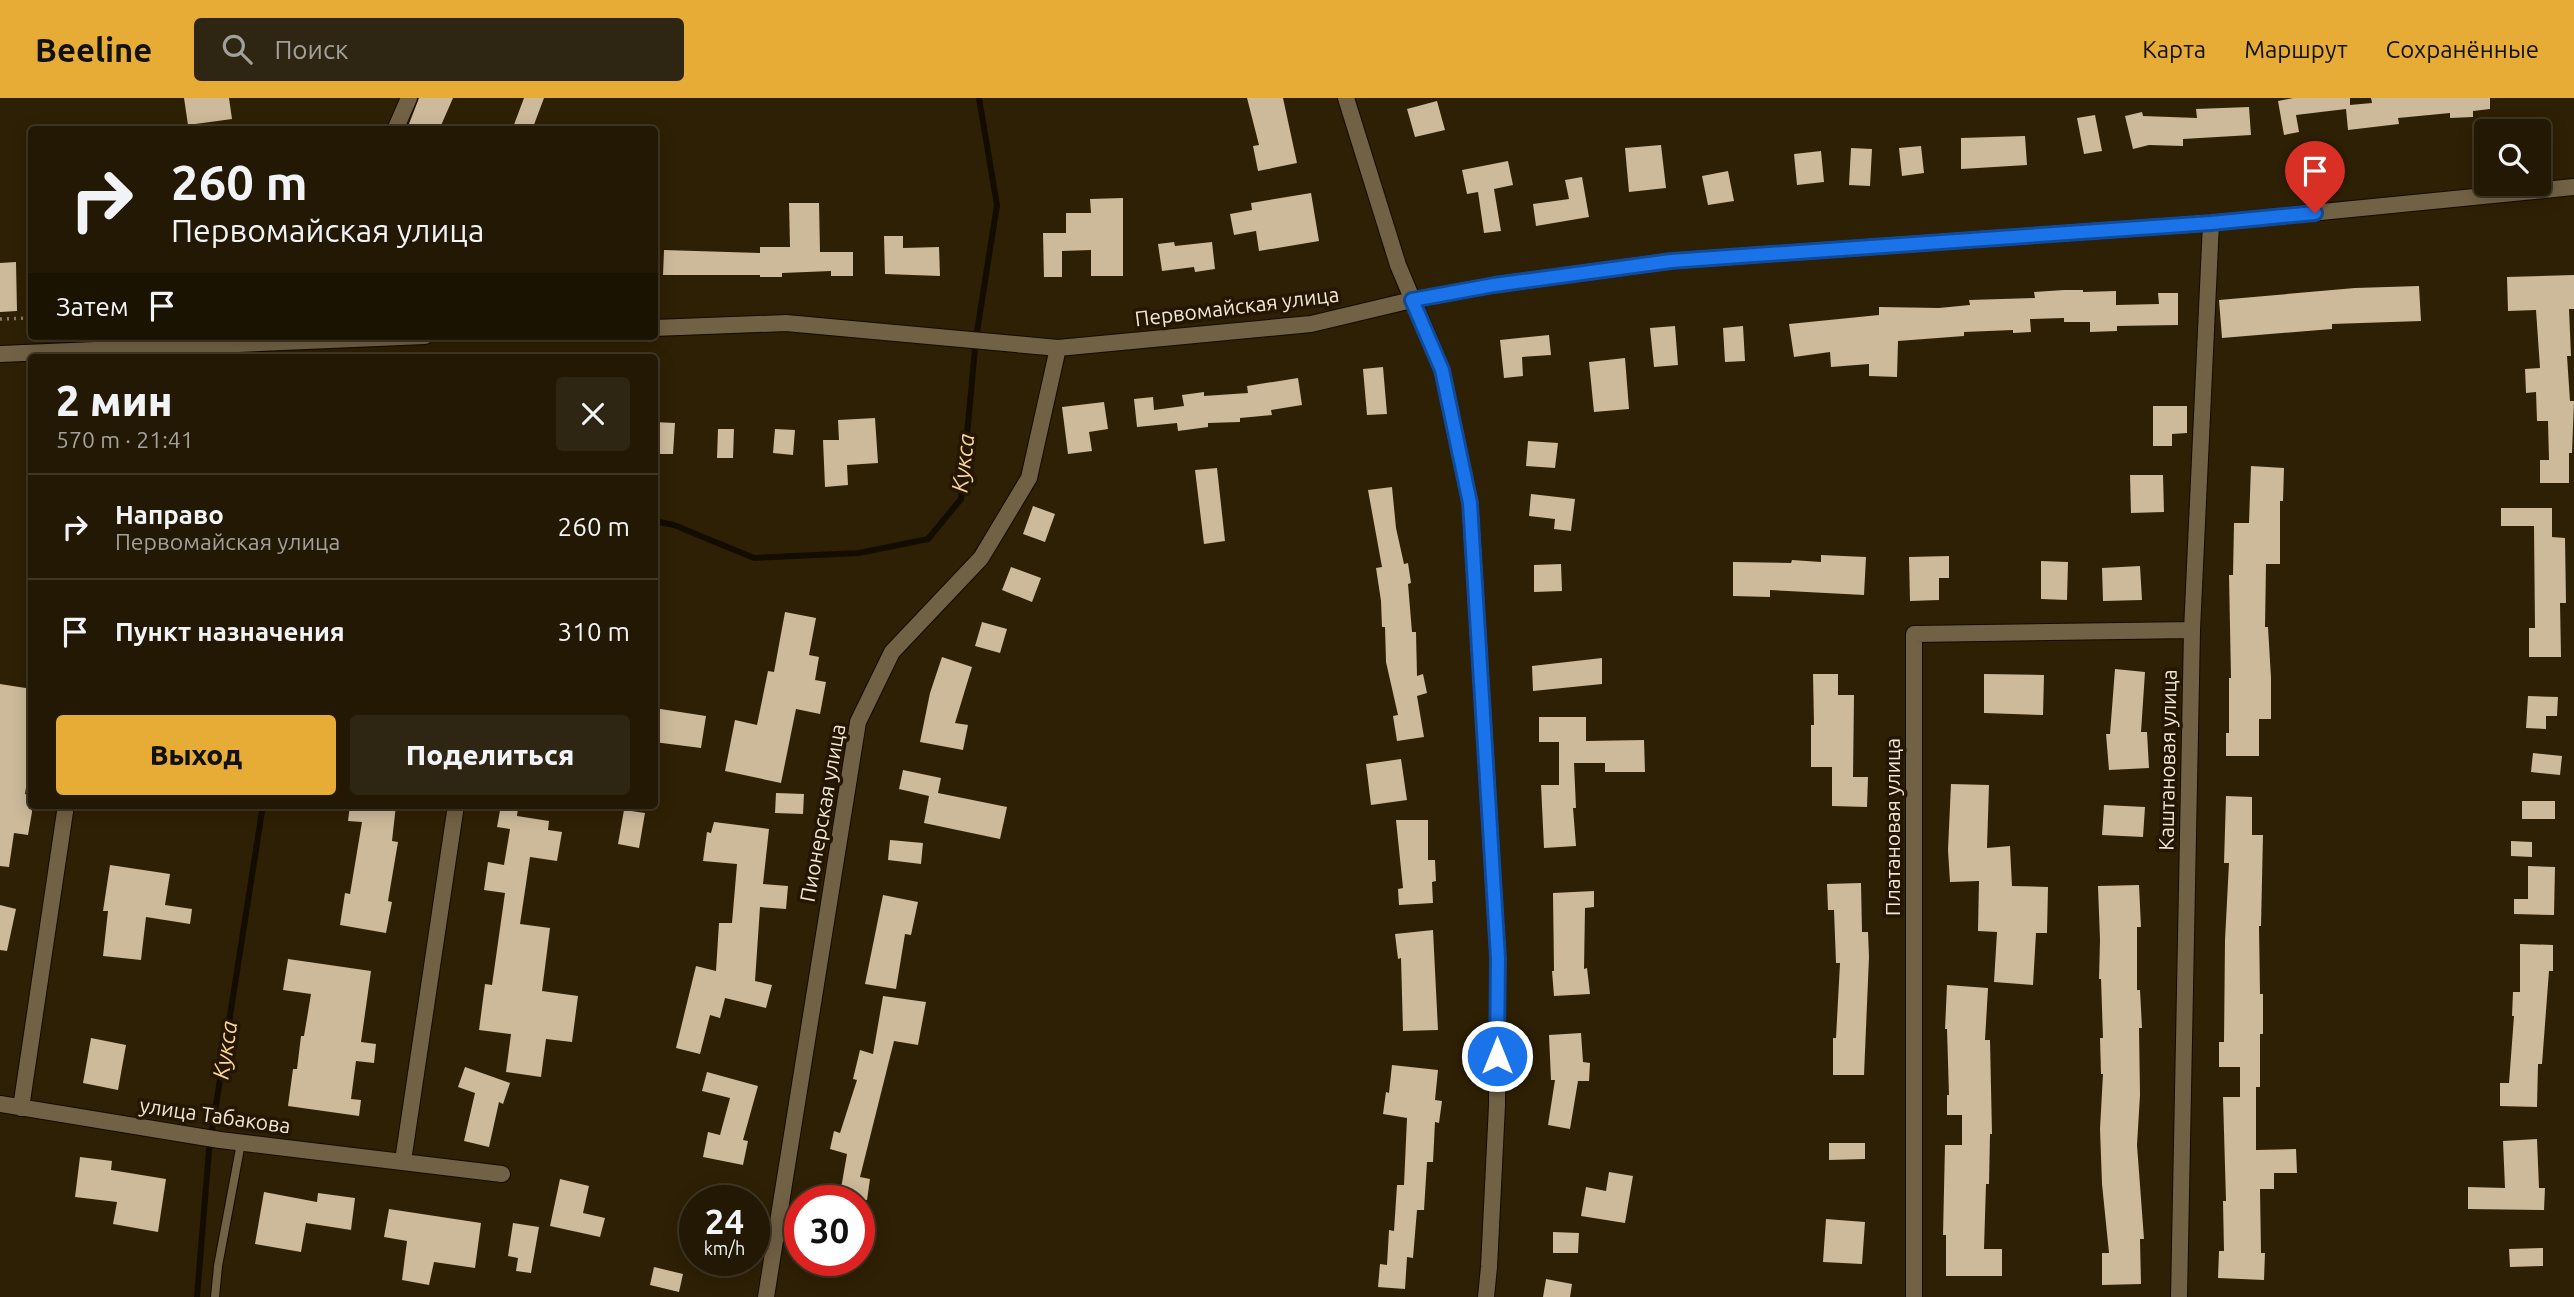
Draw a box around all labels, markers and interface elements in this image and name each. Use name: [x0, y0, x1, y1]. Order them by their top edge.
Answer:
search box: [194, 18, 684, 81]
icon: search: [218, 30, 256, 68]
text: Beeline: [35, 31, 152, 68]
text: Поиск: [274, 35, 348, 64]
text: Карта: [2142, 36, 2206, 63]
text: Маршрут: [2244, 36, 2348, 63]
text: Сохранённые: [2386, 36, 2539, 63]
map controls: [2474, 119, 2551, 196]
button: search: [2474, 119, 2551, 196]
pin: [2285, 141, 2345, 213]
icon: arrive: [2296, 152, 2334, 190]
icon: right: [56, 154, 147, 245]
text: 260 m: [171, 154, 308, 209]
text: Первомайская улица: [171, 212, 484, 248]
street label: Первомайская улица: [1133, 282, 1340, 330]
icon: arrive: [143, 287, 181, 325]
text: Затем: [56, 292, 129, 321]
text: 2 мин: [56, 377, 173, 424]
button: close: [556, 377, 630, 451]
text: 570 m · 21:41: [56, 427, 194, 452]
water label: Кукса: [947, 432, 979, 494]
text: Направо: [115, 500, 224, 529]
icon: right: [56, 508, 94, 546]
text: 260 m: [558, 512, 630, 541]
text: Первомайская улица: [115, 529, 340, 554]
icon: arrive: [56, 613, 94, 651]
text: Пункт назначения: [115, 617, 345, 646]
text: 310 m: [558, 617, 630, 646]
street label: Каштановая улица: [2153, 669, 2181, 851]
button: Выход: [56, 715, 336, 795]
button: Поделиться: [350, 715, 630, 795]
street label: Пионерская улица: [795, 722, 849, 904]
street label: Платановая улица: [1880, 738, 1904, 916]
water label: Кукса: [208, 1019, 241, 1081]
position arrow: [1460, 1019, 1534, 1093]
street label: улица Табакова: [138, 1093, 292, 1137]
speed limit sign: 30: [784, 1185, 875, 1276]
text: 24: [705, 1201, 744, 1241]
text: km/h: [704, 1238, 745, 1258]

